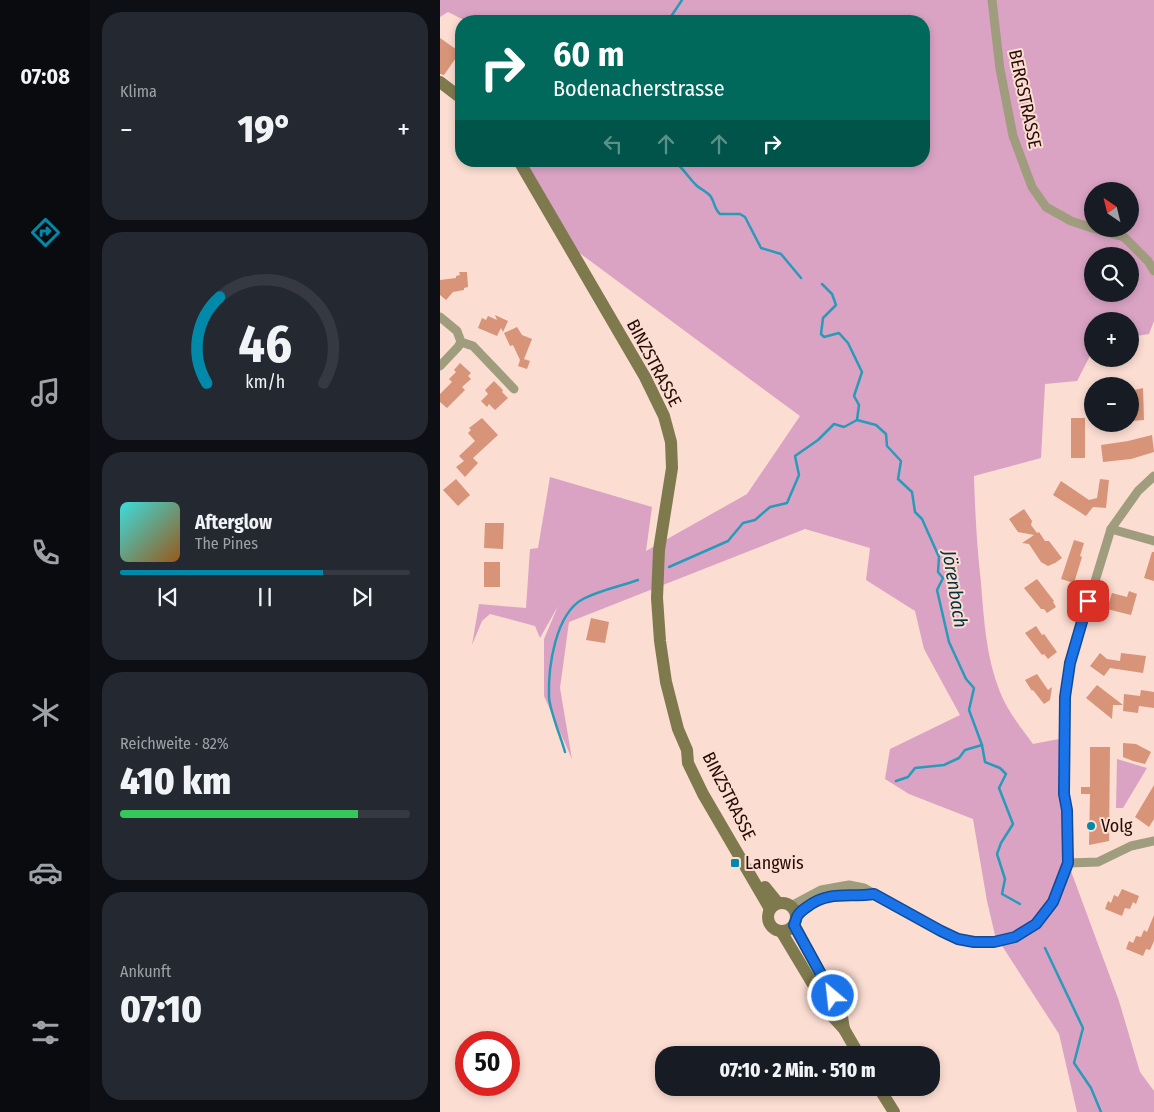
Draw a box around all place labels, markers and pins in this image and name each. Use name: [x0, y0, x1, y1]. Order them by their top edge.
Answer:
pin: [1067, 580, 1109, 622]
place label: Volg: [1101, 815, 1133, 837]
marker: Volg: [1085, 820, 1097, 832]
place label: Langwis: [745, 852, 804, 874]
marker: Langwis: [729, 857, 741, 869]

